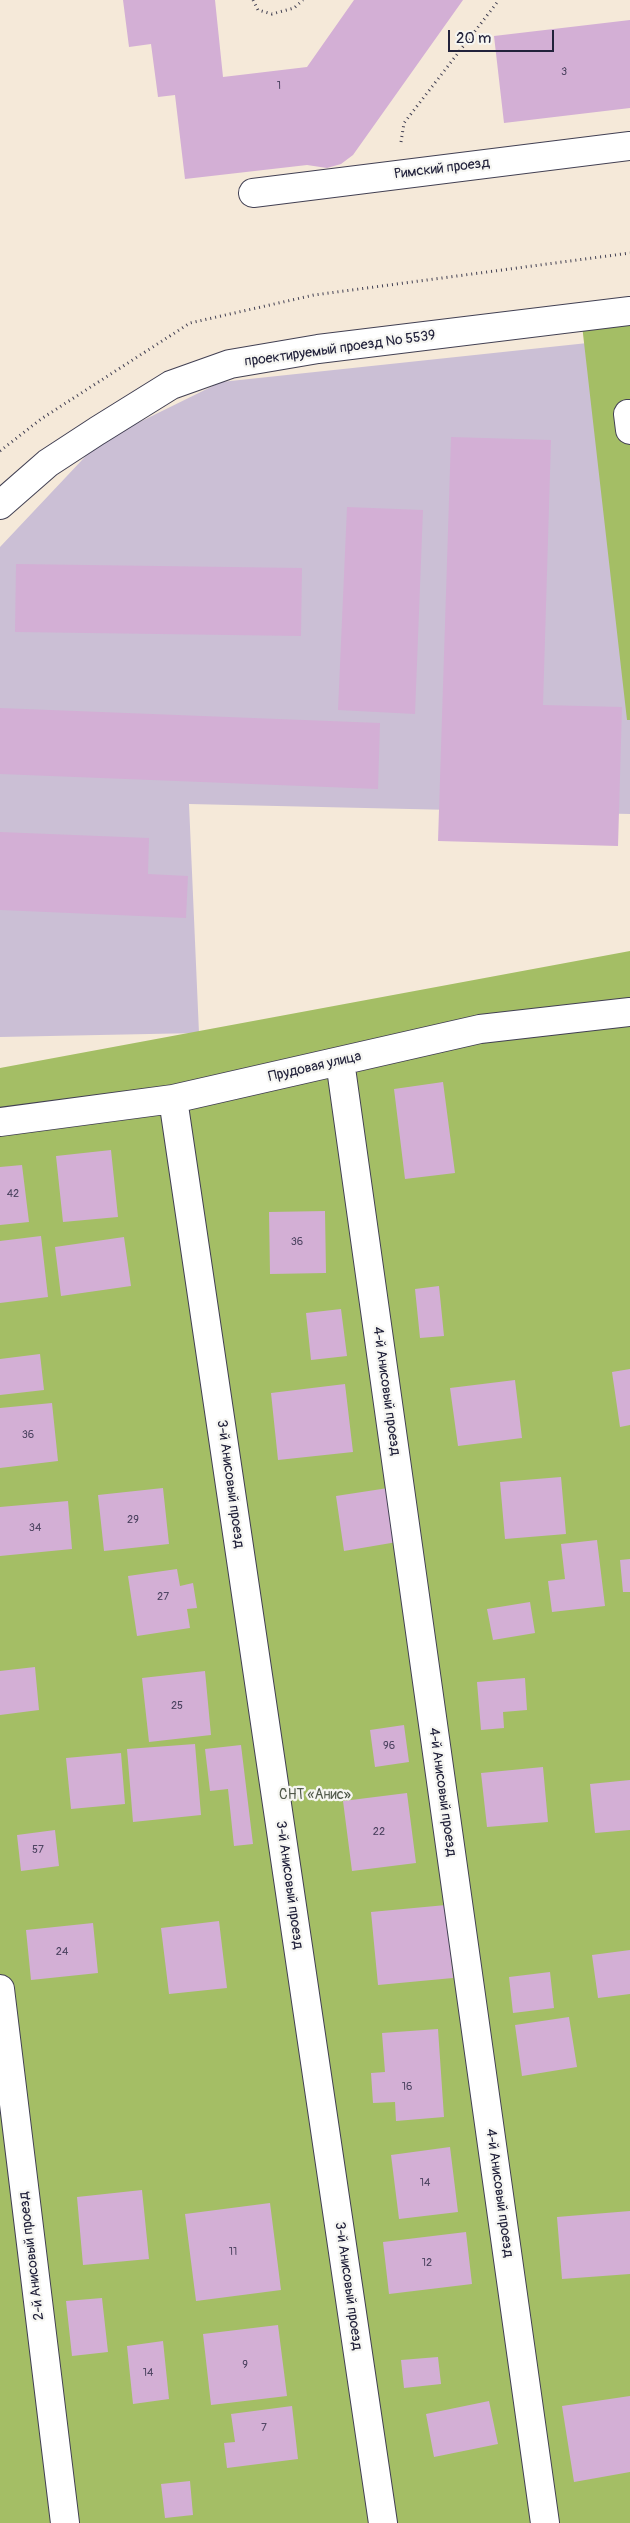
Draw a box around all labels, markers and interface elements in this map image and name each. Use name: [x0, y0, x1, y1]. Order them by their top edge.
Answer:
scale bar: [450, 20, 556, 52]
text: 20 m: [456, 29, 491, 48]
house number: 3: [561, 65, 567, 79]
house number: 1: [277, 79, 281, 93]
street label: Римский проезд: [393, 155, 491, 183]
street label: проектируемый проезд № 5539: [243, 327, 437, 371]
street label: Прудовая улица: [267, 1048, 363, 1086]
house number: 42: [7, 1187, 19, 1201]
house number: 36: [291, 1235, 303, 1249]
street label: 4-й Анисовый проезд: [369, 1326, 403, 1456]
street label: 3-й Анисовый проезд: [213, 1419, 247, 1549]
house number: 36: [22, 1428, 34, 1442]
house number: 29: [127, 1513, 139, 1527]
house number: 34: [29, 1521, 41, 1535]
house number: 27: [157, 1590, 169, 1604]
house number: 25: [171, 1699, 183, 1713]
street label: 4-й Анисовый проезд: [425, 1727, 459, 1857]
house number: 96: [383, 1739, 395, 1753]
park label: СНТ «Анис»: [279, 1787, 351, 1803]
street label: 3-й Анисовый проезд: [272, 1820, 306, 1950]
house number: 22: [373, 1825, 385, 1839]
house number: 57: [32, 1843, 44, 1857]
house number: 24: [56, 1945, 68, 1959]
house number: 16: [402, 2080, 412, 2094]
street label: 4-й Анисовый проезд: [482, 2128, 516, 2258]
house number: 14: [420, 2176, 430, 2190]
street label: 2-й Анисовый проезд: [16, 2191, 48, 2321]
street label: 3-й Анисовый проезд: [331, 2221, 365, 2351]
house number: 11: [229, 2245, 237, 2259]
house number: 12: [422, 2256, 432, 2270]
house number: 9: [242, 2358, 248, 2372]
house number: 14: [143, 2366, 153, 2380]
house number: 7: [261, 2421, 267, 2435]

